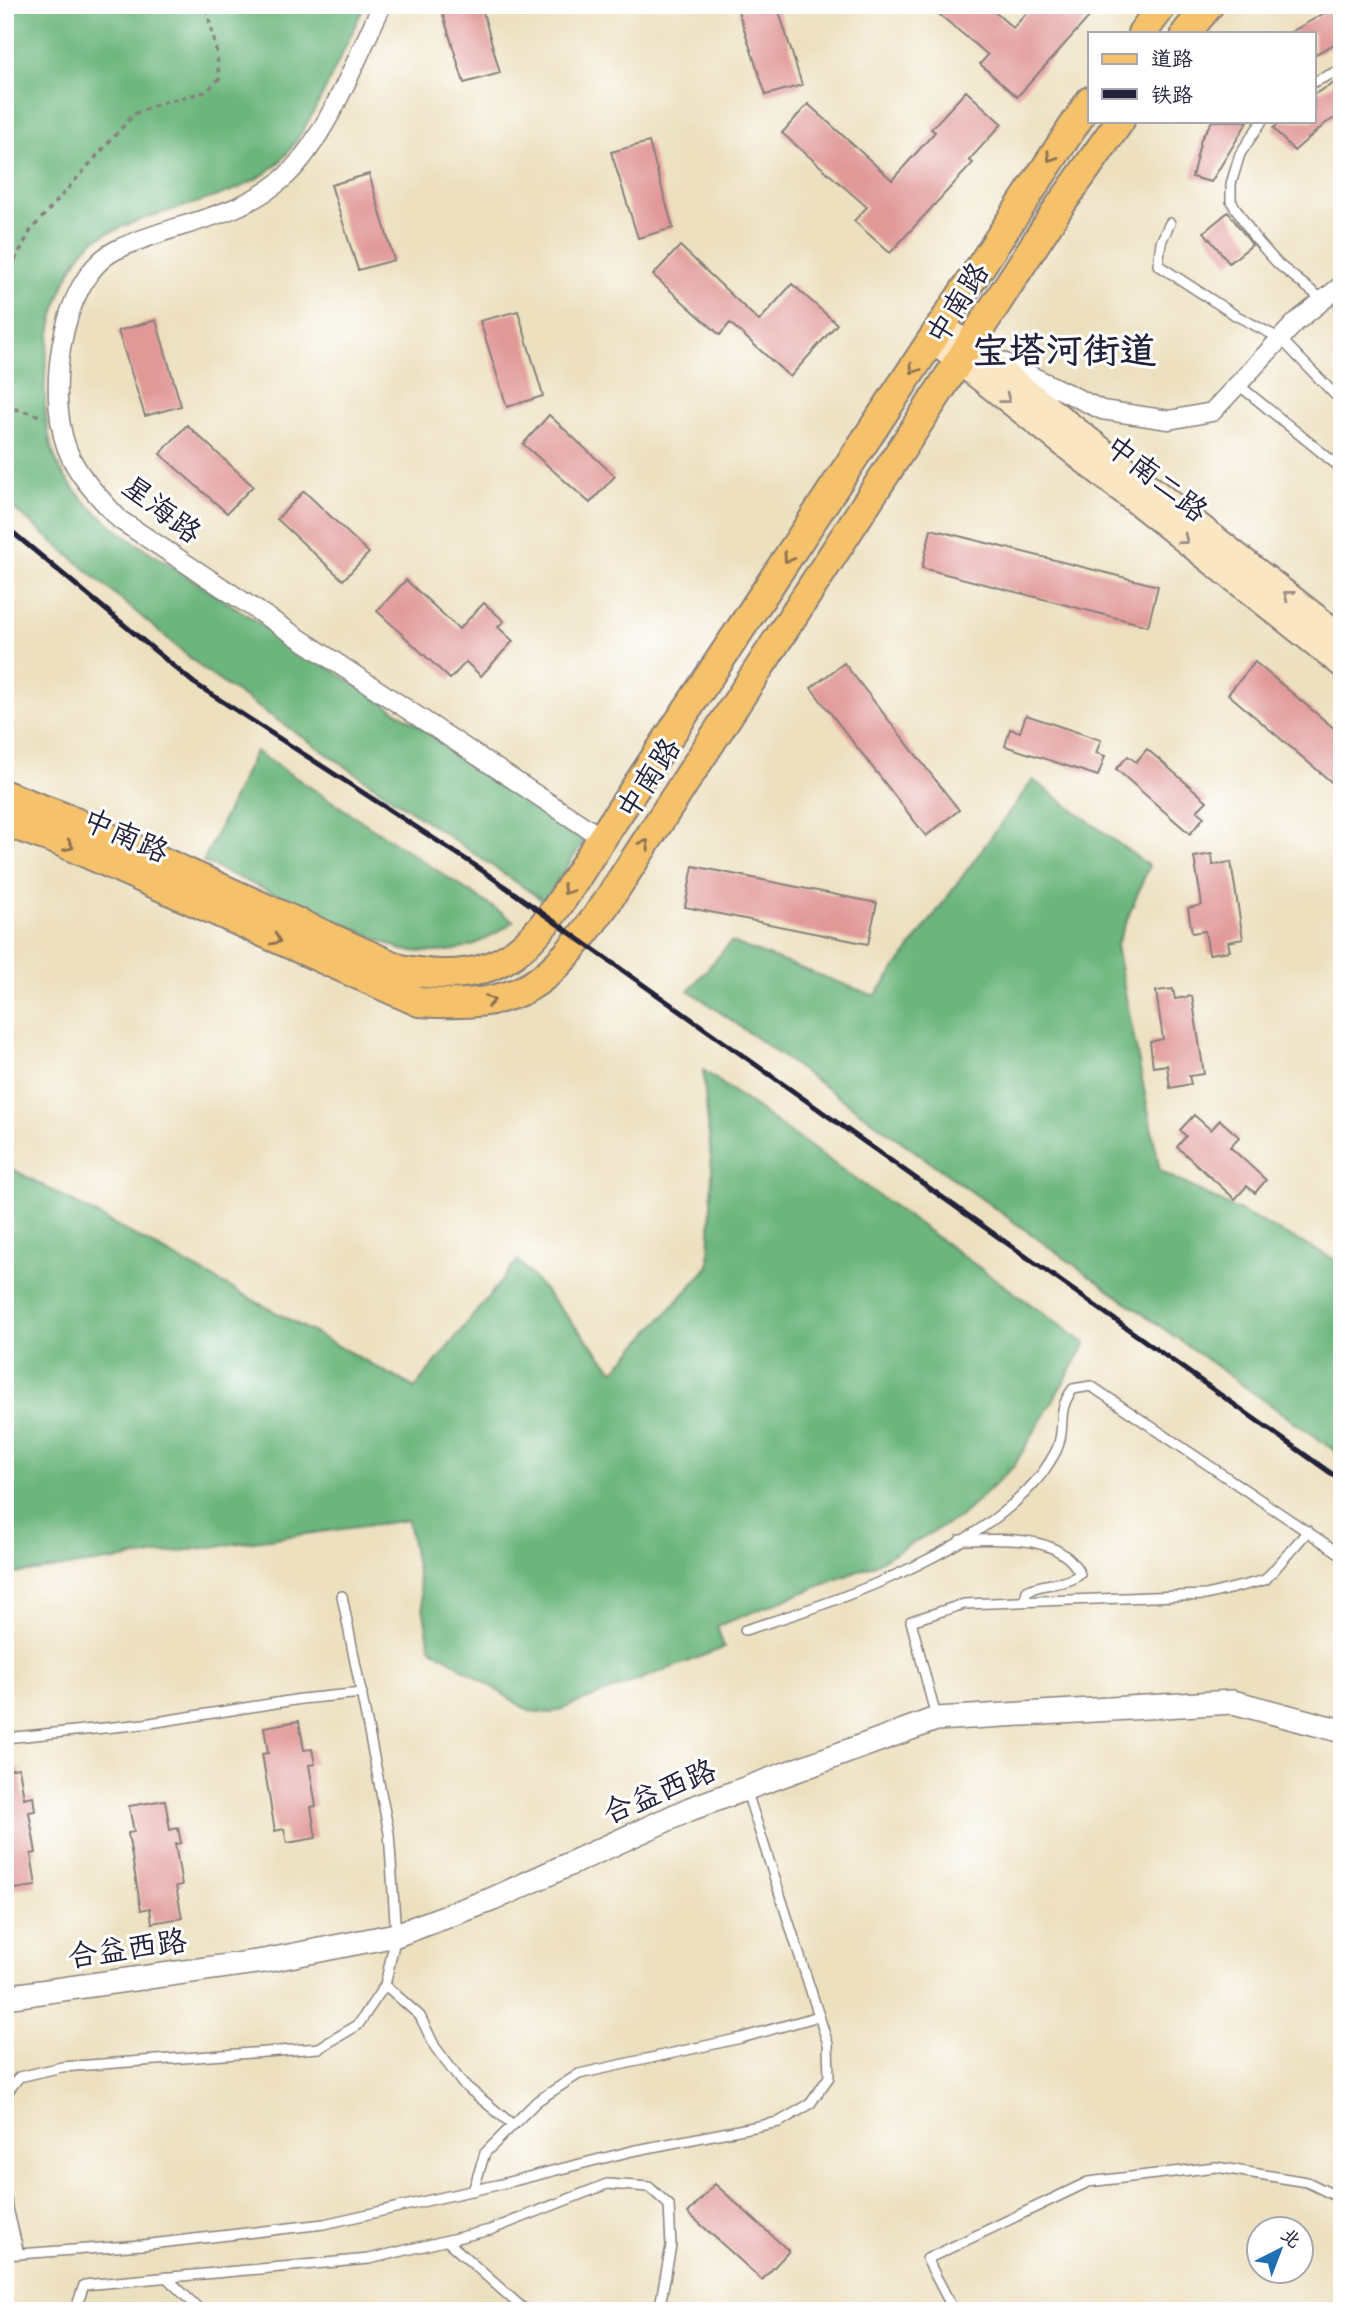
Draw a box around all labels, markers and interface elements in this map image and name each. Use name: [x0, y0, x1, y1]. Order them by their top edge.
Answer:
legend: [1088, 32, 1316, 122]
text: 道路: [1151, 46, 1193, 71]
text: 铁路: [1151, 82, 1193, 107]
one-way arrow: [1046, 150, 1059, 163]
street label: 中南路: [917, 255, 997, 351]
district label: 宝塔河街道: [972, 328, 1157, 372]
one-way arrow: [910, 361, 922, 374]
one-way arrow: [998, 390, 1010, 403]
street label: 中南二路: [1098, 426, 1216, 530]
street label: 星海路: [115, 467, 209, 551]
one-way arrow: [1176, 531, 1189, 544]
one-way arrow: [783, 551, 796, 564]
one-way arrow: [1283, 590, 1296, 603]
street label: 中南路: [608, 730, 688, 826]
street label: 中南路: [77, 800, 175, 870]
one-way arrow: [62, 838, 74, 852]
one-way arrow: [636, 839, 649, 852]
one-way arrow: [562, 883, 575, 896]
one-way arrow: [269, 932, 281, 946]
one-way arrow: [484, 994, 496, 1009]
street label: 合益西路: [597, 1751, 721, 1831]
street label: 合益西路: [65, 1921, 189, 1975]
north arrow: [1246, 2214, 1316, 2284]
text: 北: [1276, 2223, 1306, 2253]

